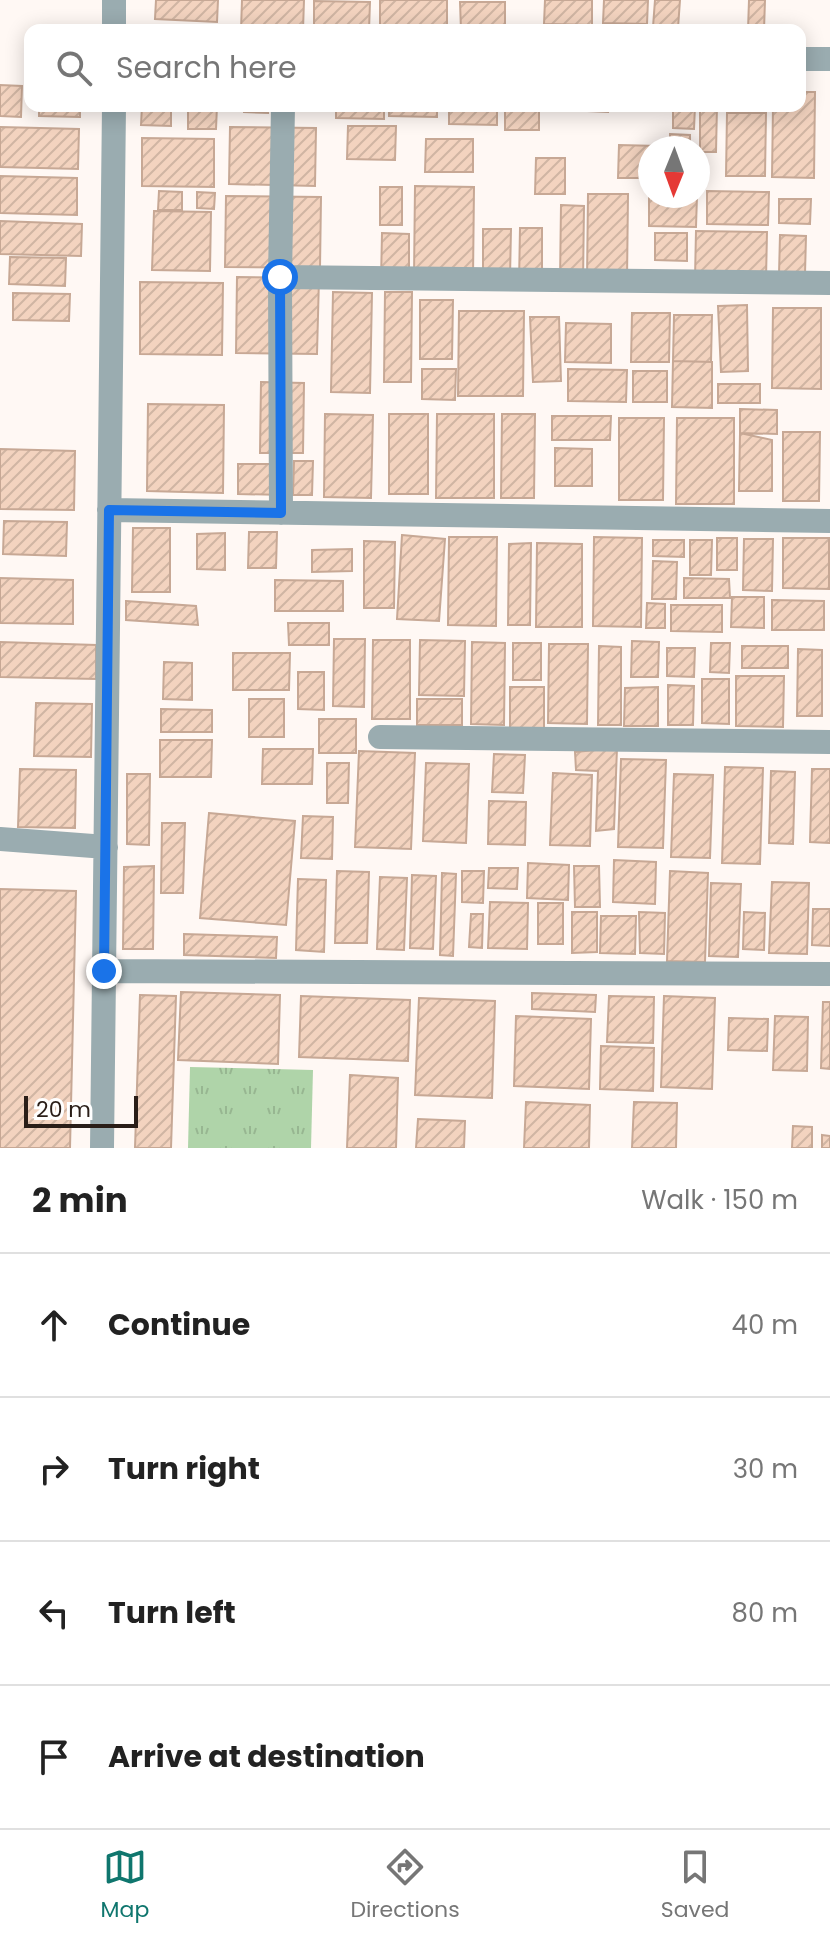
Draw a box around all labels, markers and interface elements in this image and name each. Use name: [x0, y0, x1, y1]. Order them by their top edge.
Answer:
search box: [24, 24, 806, 112]
icon: search: [52, 46, 96, 90]
text: Search here: [116, 46, 297, 89]
north arrow: [638, 136, 710, 208]
route start: [262, 259, 298, 295]
route end: [86, 953, 122, 989]
scale bar: [24, 1092, 138, 1128]
text: 20 m: [36, 1094, 91, 1125]
text: 2 min: [32, 1176, 128, 1224]
text: Walk · 150 m: [641, 1182, 798, 1218]
icon: ahead: [32, 1303, 76, 1347]
text: Continue: [108, 1303, 250, 1346]
text: 40 m: [732, 1307, 798, 1343]
icon: right: [32, 1447, 76, 1491]
text: Turn right: [108, 1447, 260, 1490]
text: 30 m: [733, 1451, 798, 1487]
icon: left: [32, 1591, 76, 1635]
text: Turn left: [108, 1591, 236, 1634]
text: 80 m: [732, 1595, 798, 1631]
icon: arrive: [32, 1735, 76, 1779]
text: Arrive at destination: [108, 1735, 425, 1778]
tab: Map: [101, 1845, 149, 1926]
tab: Directions: [350, 1845, 460, 1926]
tab: Saved: [661, 1845, 729, 1926]

